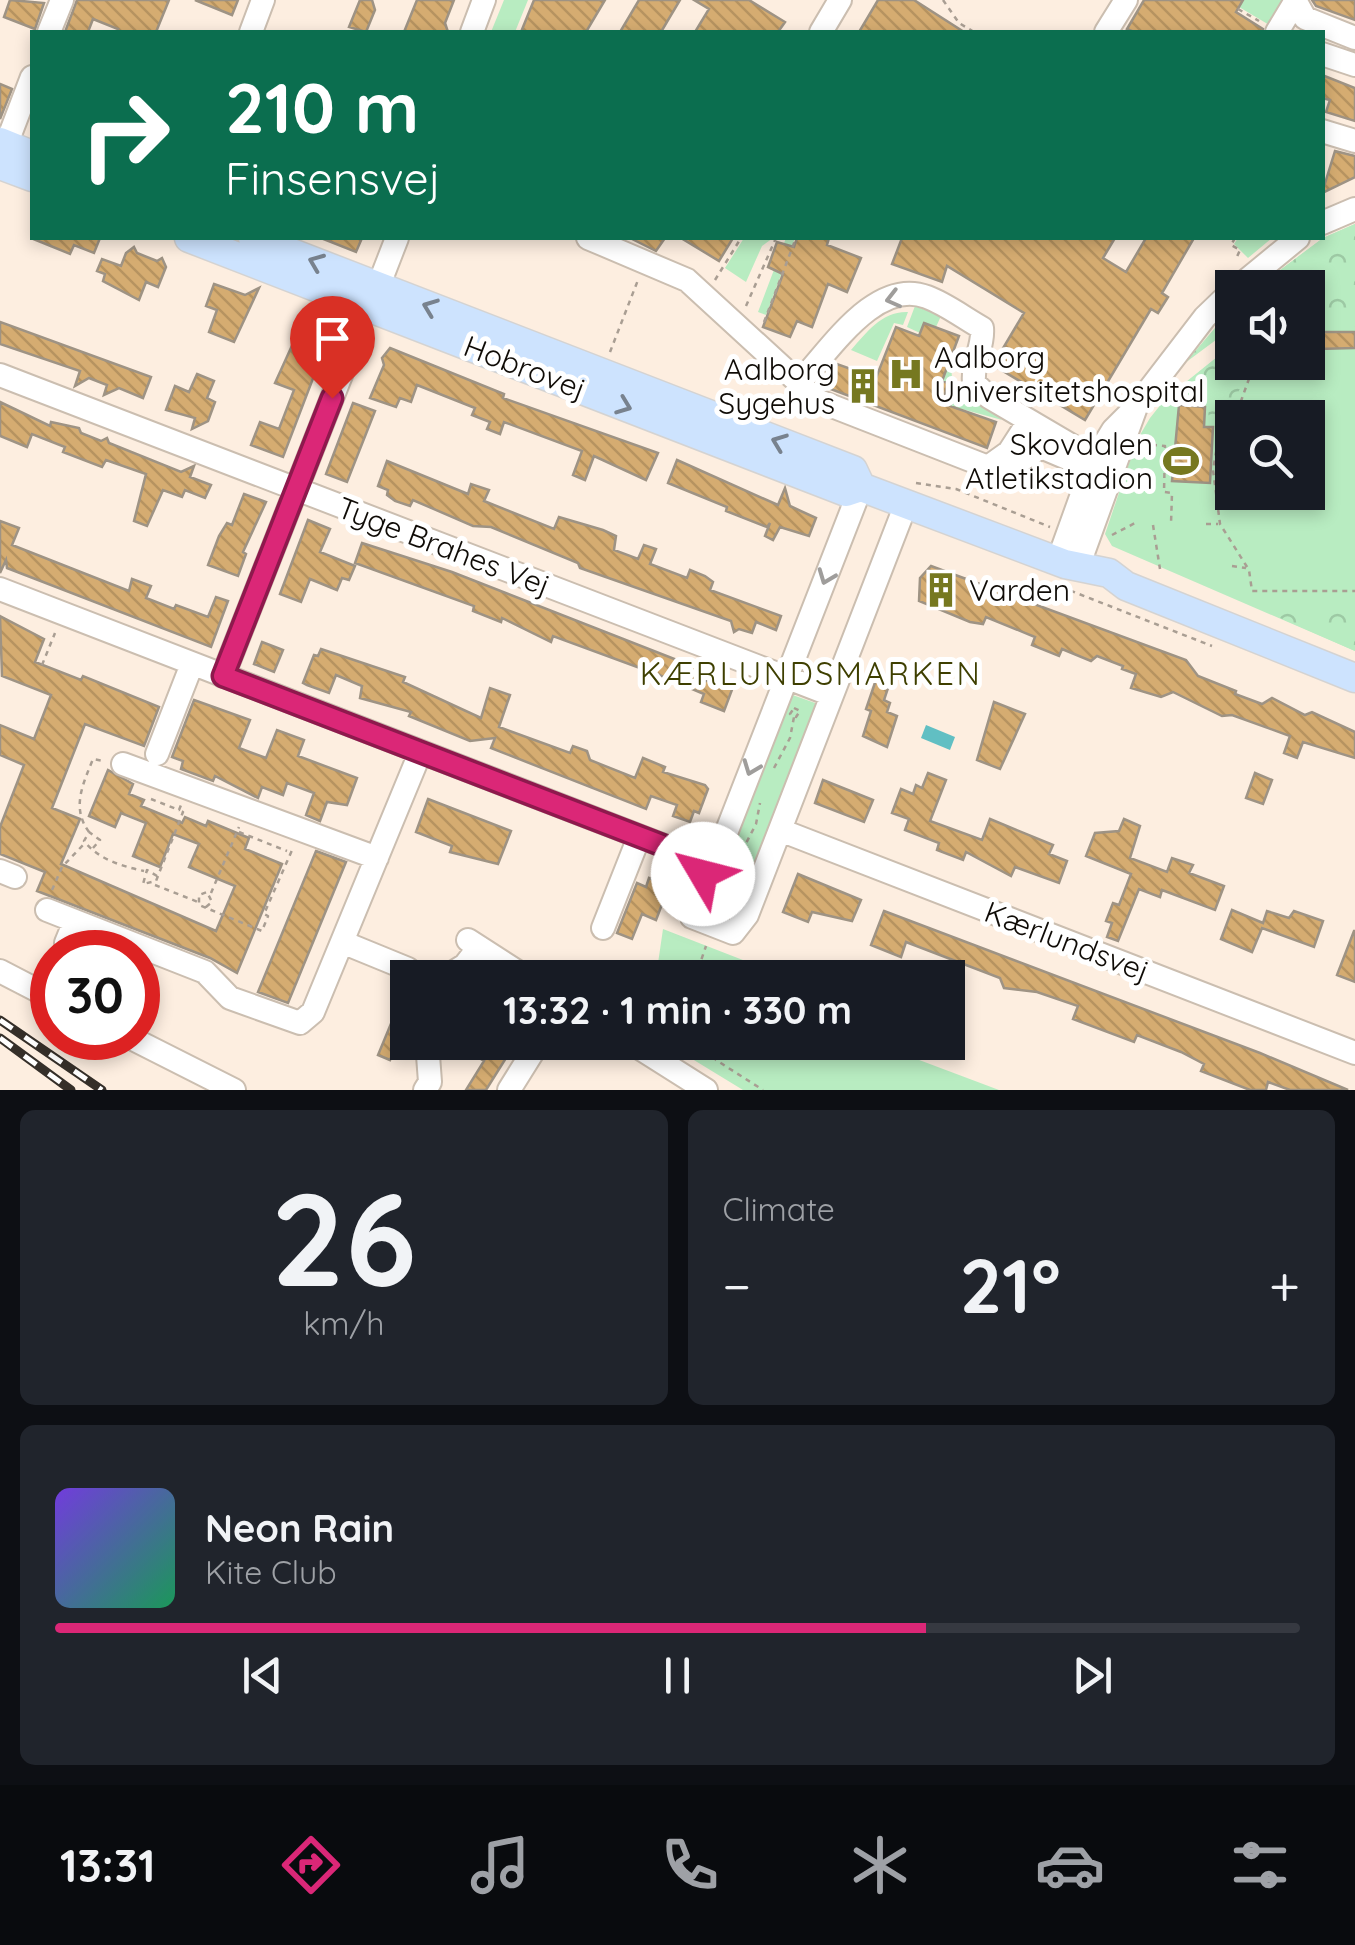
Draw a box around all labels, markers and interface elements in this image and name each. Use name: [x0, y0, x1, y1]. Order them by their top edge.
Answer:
text: 210 m: [225, 63, 419, 151]
icon: right: [60, 70, 190, 200]
text: Finsensvej: [225, 150, 441, 206]
one-way arrow: [308, 254, 325, 274]
map controls: [1215, 270, 1325, 510]
button: sound: [1215, 270, 1325, 380]
one-way arrow: [885, 287, 902, 308]
pin: [290, 296, 375, 399]
one-way arrow: [422, 298, 439, 319]
icon: arrive: [305, 311, 360, 366]
street label: Hobrovej: [459, 326, 591, 408]
place label: Aalborg Universitetshospital: [934, 338, 1205, 410]
place label: Aalborg Sygehus: [718, 350, 835, 422]
hospital icon: Aalborg Universitetshospital: [887, 355, 925, 393]
building icon: Aalborg Sygehus: [844, 367, 882, 405]
one-way arrow: [615, 394, 632, 414]
button: search: [1215, 400, 1325, 510]
place label: Skovdalen Atletikstadion: [965, 425, 1153, 497]
one-way arrow: [771, 433, 788, 454]
sports icon: Skovdalen Atletikstadion: [1162, 442, 1200, 480]
street label: Tyge Brahes Vej: [332, 488, 556, 604]
one-way arrow: [817, 568, 837, 585]
building icon: Varden: [922, 571, 960, 609]
place label: Varden: [969, 571, 1070, 609]
district label: KÆRLUNDSMARKEN: [640, 653, 982, 693]
one-way arrow: [742, 759, 763, 776]
position arrow: [651, 822, 755, 926]
street label: Kærlundsvej: [979, 892, 1155, 990]
speed limit sign: 30: [30, 930, 160, 1060]
text: 13:32 · 1 min · 330 m: [503, 986, 852, 1034]
text: 26: [271, 1156, 417, 1319]
text: Climate: [723, 1189, 835, 1229]
text: 21°: [959, 1238, 1061, 1332]
text: −: [723, 1251, 751, 1320]
text: +: [1269, 1251, 1300, 1320]
text: km/h: [303, 1303, 384, 1343]
text: Neon Rain: [205, 1504, 394, 1552]
text: Kite Club: [205, 1552, 337, 1592]
icon: previous: [235, 1648, 290, 1703]
icon: pause: [650, 1648, 705, 1703]
icon: next: [1065, 1648, 1120, 1703]
icon: directions: [276, 1830, 346, 1900]
icon: music: [465, 1830, 535, 1900]
icon: phone: [655, 1830, 725, 1900]
icon: climate: [845, 1830, 915, 1900]
icon: car: [1035, 1830, 1105, 1900]
icon: filters: [1225, 1830, 1295, 1900]
text: 13:31: [60, 1837, 156, 1893]

